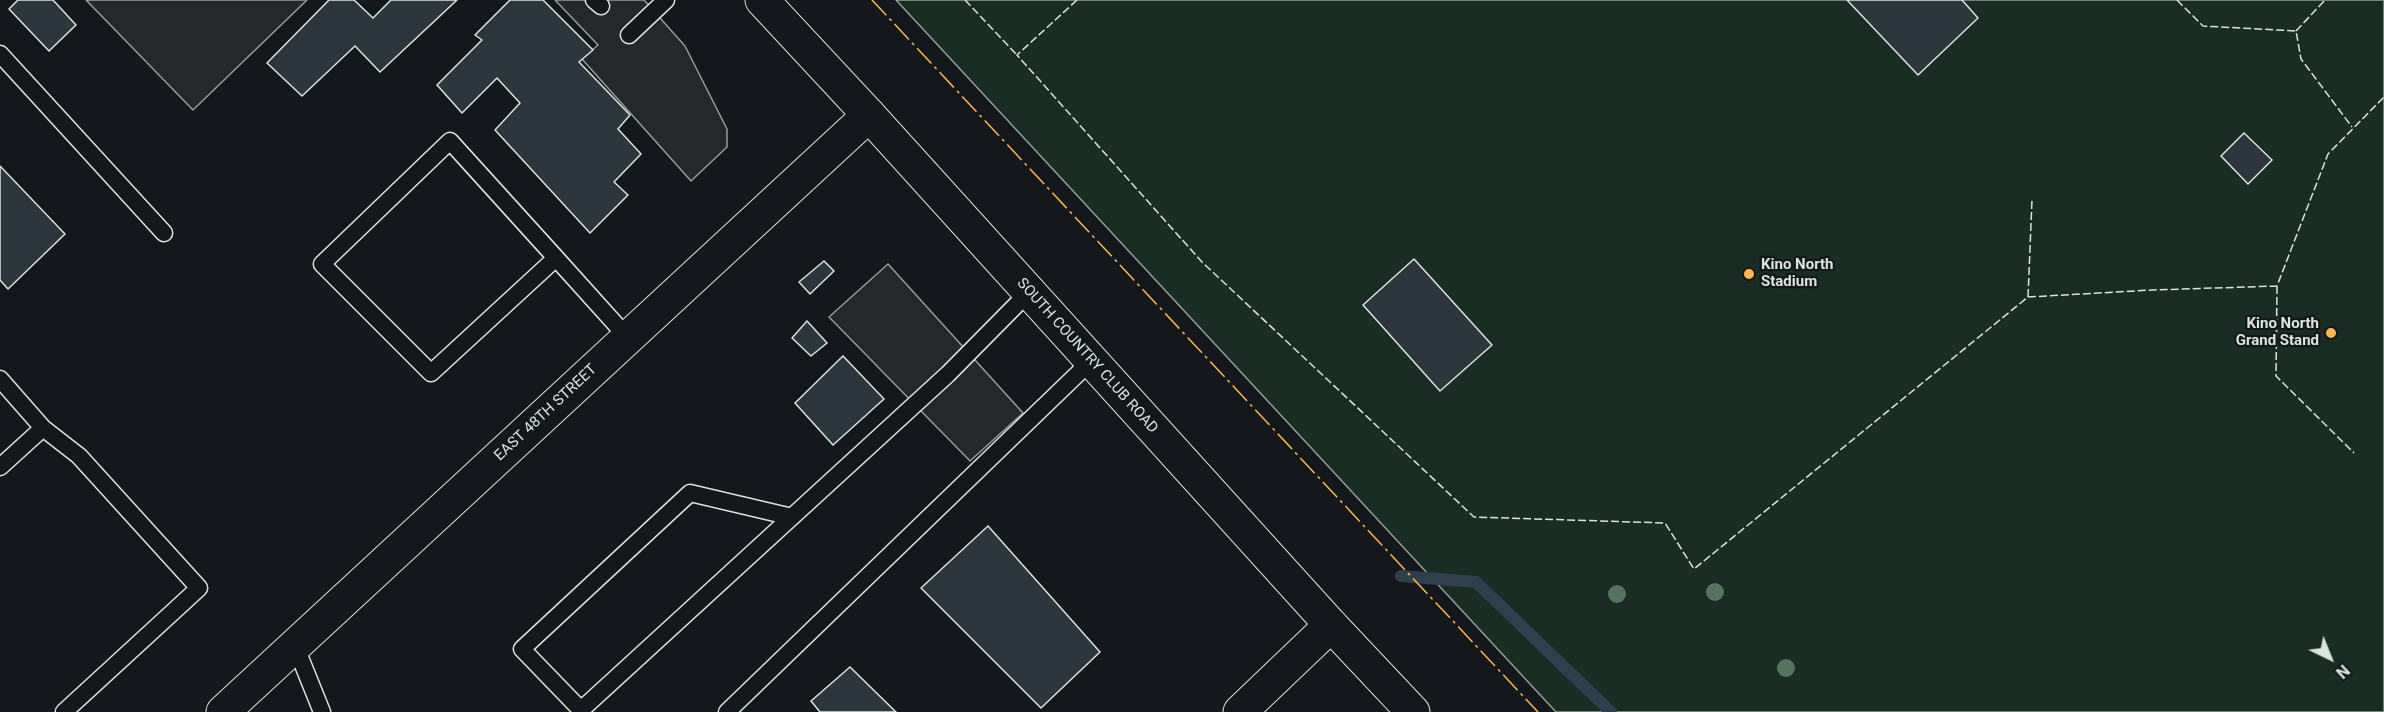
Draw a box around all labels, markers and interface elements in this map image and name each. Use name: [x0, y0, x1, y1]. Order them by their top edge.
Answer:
place label: Kino North Stadium: [1761, 256, 1833, 291]
marker: Kino North Stadium: [1742, 267, 1756, 281]
street label: SOUTH COUNTRY CLUB ROAD: [1013, 275, 1161, 437]
place label: Kino North Grand Stand: [2236, 315, 2319, 350]
marker: Kino North Grand Stand: [2324, 326, 2338, 340]
street label: EAST 48TH STREET: [491, 361, 601, 465]
north arrow: [2300, 628, 2360, 688]
text: N: [2332, 661, 2353, 682]

